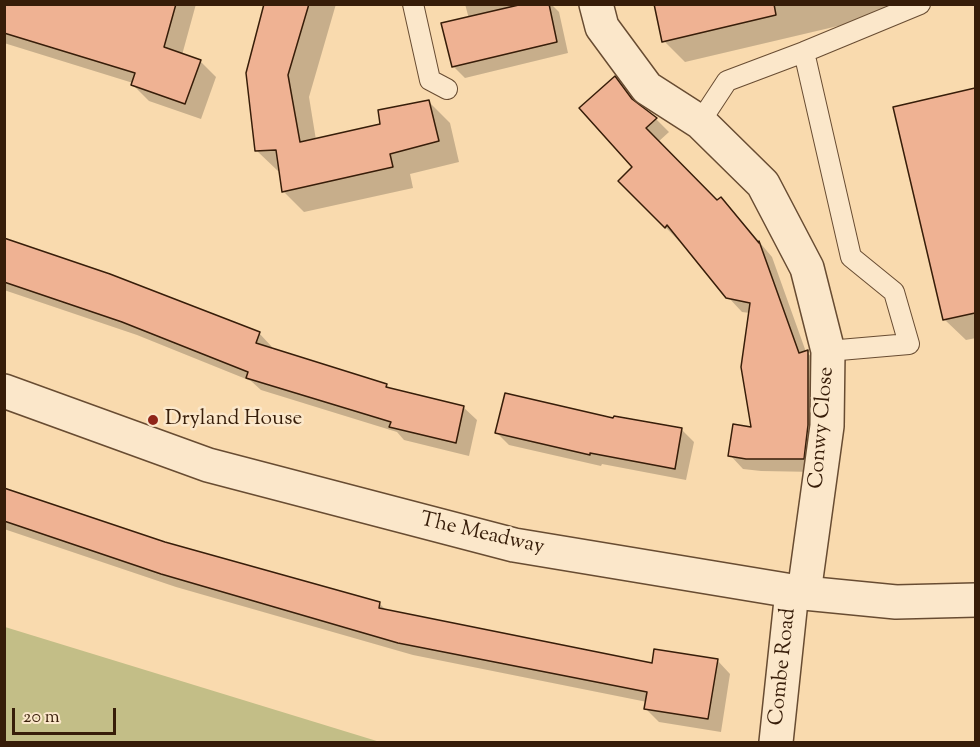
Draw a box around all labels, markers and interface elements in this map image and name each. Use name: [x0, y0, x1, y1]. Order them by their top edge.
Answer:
street label: Conwy Close: [805, 366, 841, 490]
place label: Dryland House: [165, 407, 302, 433]
marker: Dryland House: [146, 413, 160, 427]
street label: The Meadway: [418, 508, 546, 562]
street label: Combe Road: [765, 607, 803, 727]
scale bar: [15, 696, 118, 734]
text: 20 m: [23, 705, 60, 731]

